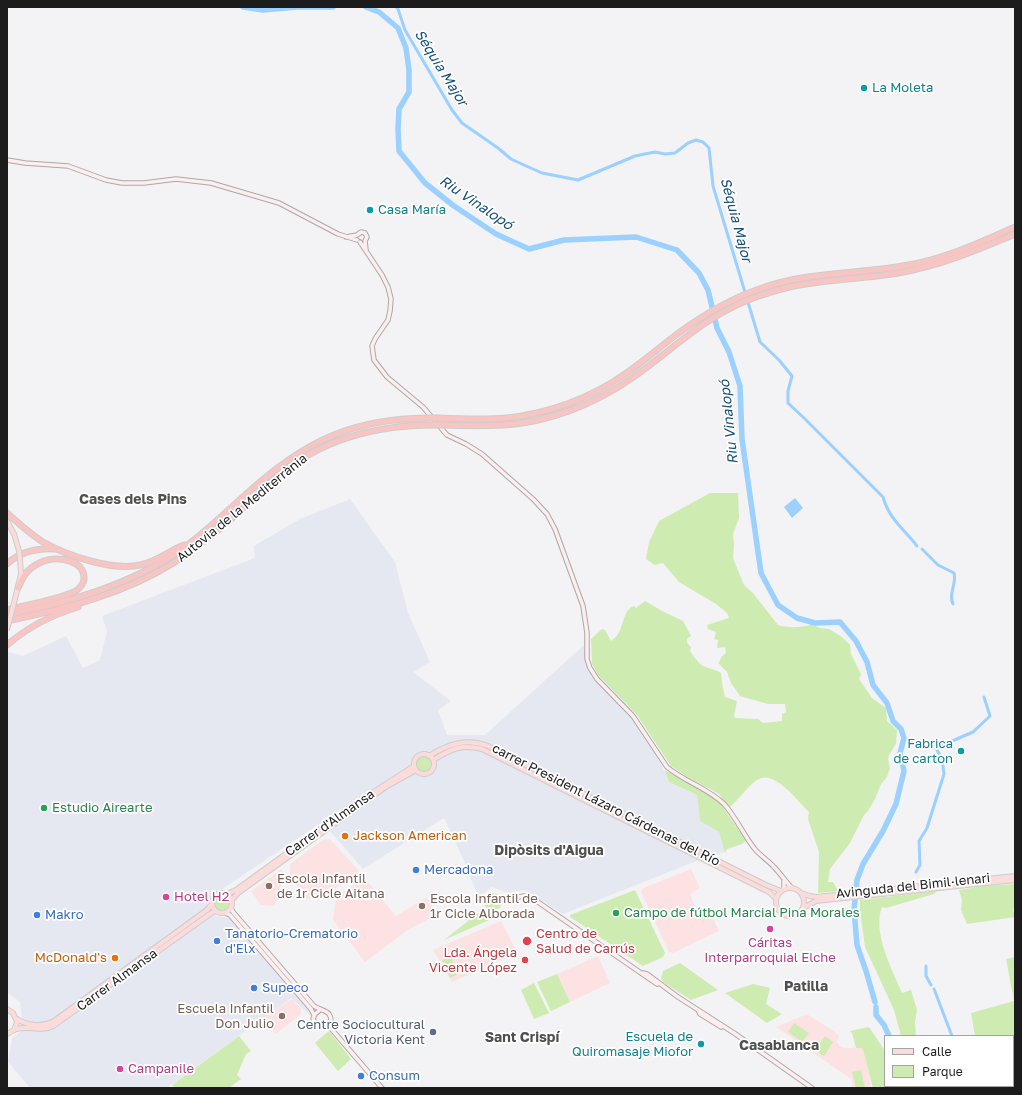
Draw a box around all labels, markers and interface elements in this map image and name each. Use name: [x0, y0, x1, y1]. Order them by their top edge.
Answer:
water label: Séquia Major: [411, 27, 471, 109]
place label: La Moleta: [872, 80, 933, 96]
marker: La Moleta: [859, 83, 869, 93]
water label: Riu Vinalopó: [436, 172, 516, 234]
water label: Séquia Major: [717, 176, 755, 264]
place label: Casa María: [378, 202, 446, 218]
marker: Casa María: [365, 205, 375, 215]
water label: Riu Vinalopó: [716, 379, 742, 465]
street label: Autovia de la Mediterrània: [174, 451, 310, 565]
district label: Cases dels Pins: [79, 492, 187, 508]
place label: Fabrica de carton: [893, 736, 953, 767]
street label: carrer President Lázaro Cárdenas del Río: [489, 740, 723, 870]
marker: Fabrica de carton: [956, 746, 966, 756]
street label: Carrer d'Almansa: [282, 786, 378, 860]
place label: Estudio Airearte: [52, 800, 153, 816]
marker: Estudio Airearte: [39, 803, 49, 813]
place label: Jackson American: [353, 828, 467, 844]
marker: Jackson American: [340, 831, 350, 841]
district label: Dipòsits d'Aigua: [494, 843, 604, 859]
place label: Mercadona: [424, 862, 493, 878]
marker: Mercadona: [411, 865, 421, 875]
street label: Avinguda del Bimil·lenari: [835, 870, 991, 902]
place label: Escola Infantil de 1r Cicle Aitana: [277, 871, 385, 902]
marker: Escola Infantil de 1r Cicle Aitana: [264, 881, 274, 891]
place label: Hotel H2: [174, 889, 229, 905]
place label: Escola Infantil de 1r Cicle Alborada: [430, 891, 538, 922]
marker: Hotel H2: [161, 892, 171, 902]
marker: Escola Infantil de 1r Cicle Alborada: [417, 901, 427, 911]
place label: Campo de fútbol Marcial Pina Morales: [624, 905, 860, 921]
place label: Makro: [45, 907, 84, 923]
marker: Campo de fútbol Marcial Pina Morales: [611, 908, 621, 918]
marker: Makro: [32, 910, 42, 920]
marker: Cáritas Interparroquial Elche: [765, 924, 775, 934]
place label: Tanatorio-Crematorio d'Elx: [225, 926, 358, 957]
place label: Centro de Salud de Carrús: [536, 926, 635, 957]
marker: Centro de Salud de Carrús: [521, 935, 533, 947]
place label: Cáritas Interparroquial Elche: [704, 935, 836, 966]
marker: Tanatorio-Crematorio d'Elx: [212, 936, 222, 946]
place label: Lda. Ángela Vicente López: [429, 945, 517, 976]
street label: Carrer Almansa: [74, 946, 160, 1014]
place label: McDonald's: [35, 950, 107, 966]
marker: McDonald's: [110, 953, 120, 963]
marker: Lda. Ángela Vicente López: [520, 955, 530, 965]
district label: Patilla: [784, 979, 828, 995]
place label: Supeco: [262, 980, 309, 996]
marker: Supeco: [249, 983, 259, 993]
place label: Escuela Infantil Don Julio: [177, 1001, 274, 1032]
marker: Escuela Infantil Don Julio: [277, 1011, 287, 1021]
place label: Centre Sociocultural Victoria Kent: [297, 1017, 425, 1048]
marker: Centre Sociocultural Victoria Kent: [428, 1027, 438, 1037]
place label: Escuela de Quiromasaje Miofor: [572, 1029, 693, 1060]
district label: Sant Crispí: [485, 1030, 559, 1046]
legend: [884, 1035, 1014, 1087]
district label: Casablanca: [739, 1038, 819, 1054]
marker: Escuela de Quiromasaje Miofor: [696, 1039, 706, 1049]
text: Calle: [922, 1044, 951, 1059]
place label: Campanile: [128, 1061, 194, 1077]
marker: Campanile: [115, 1064, 125, 1074]
text: Parque: [922, 1064, 963, 1079]
place label: Consum: [369, 1068, 420, 1084]
marker: Consum: [356, 1071, 366, 1081]

